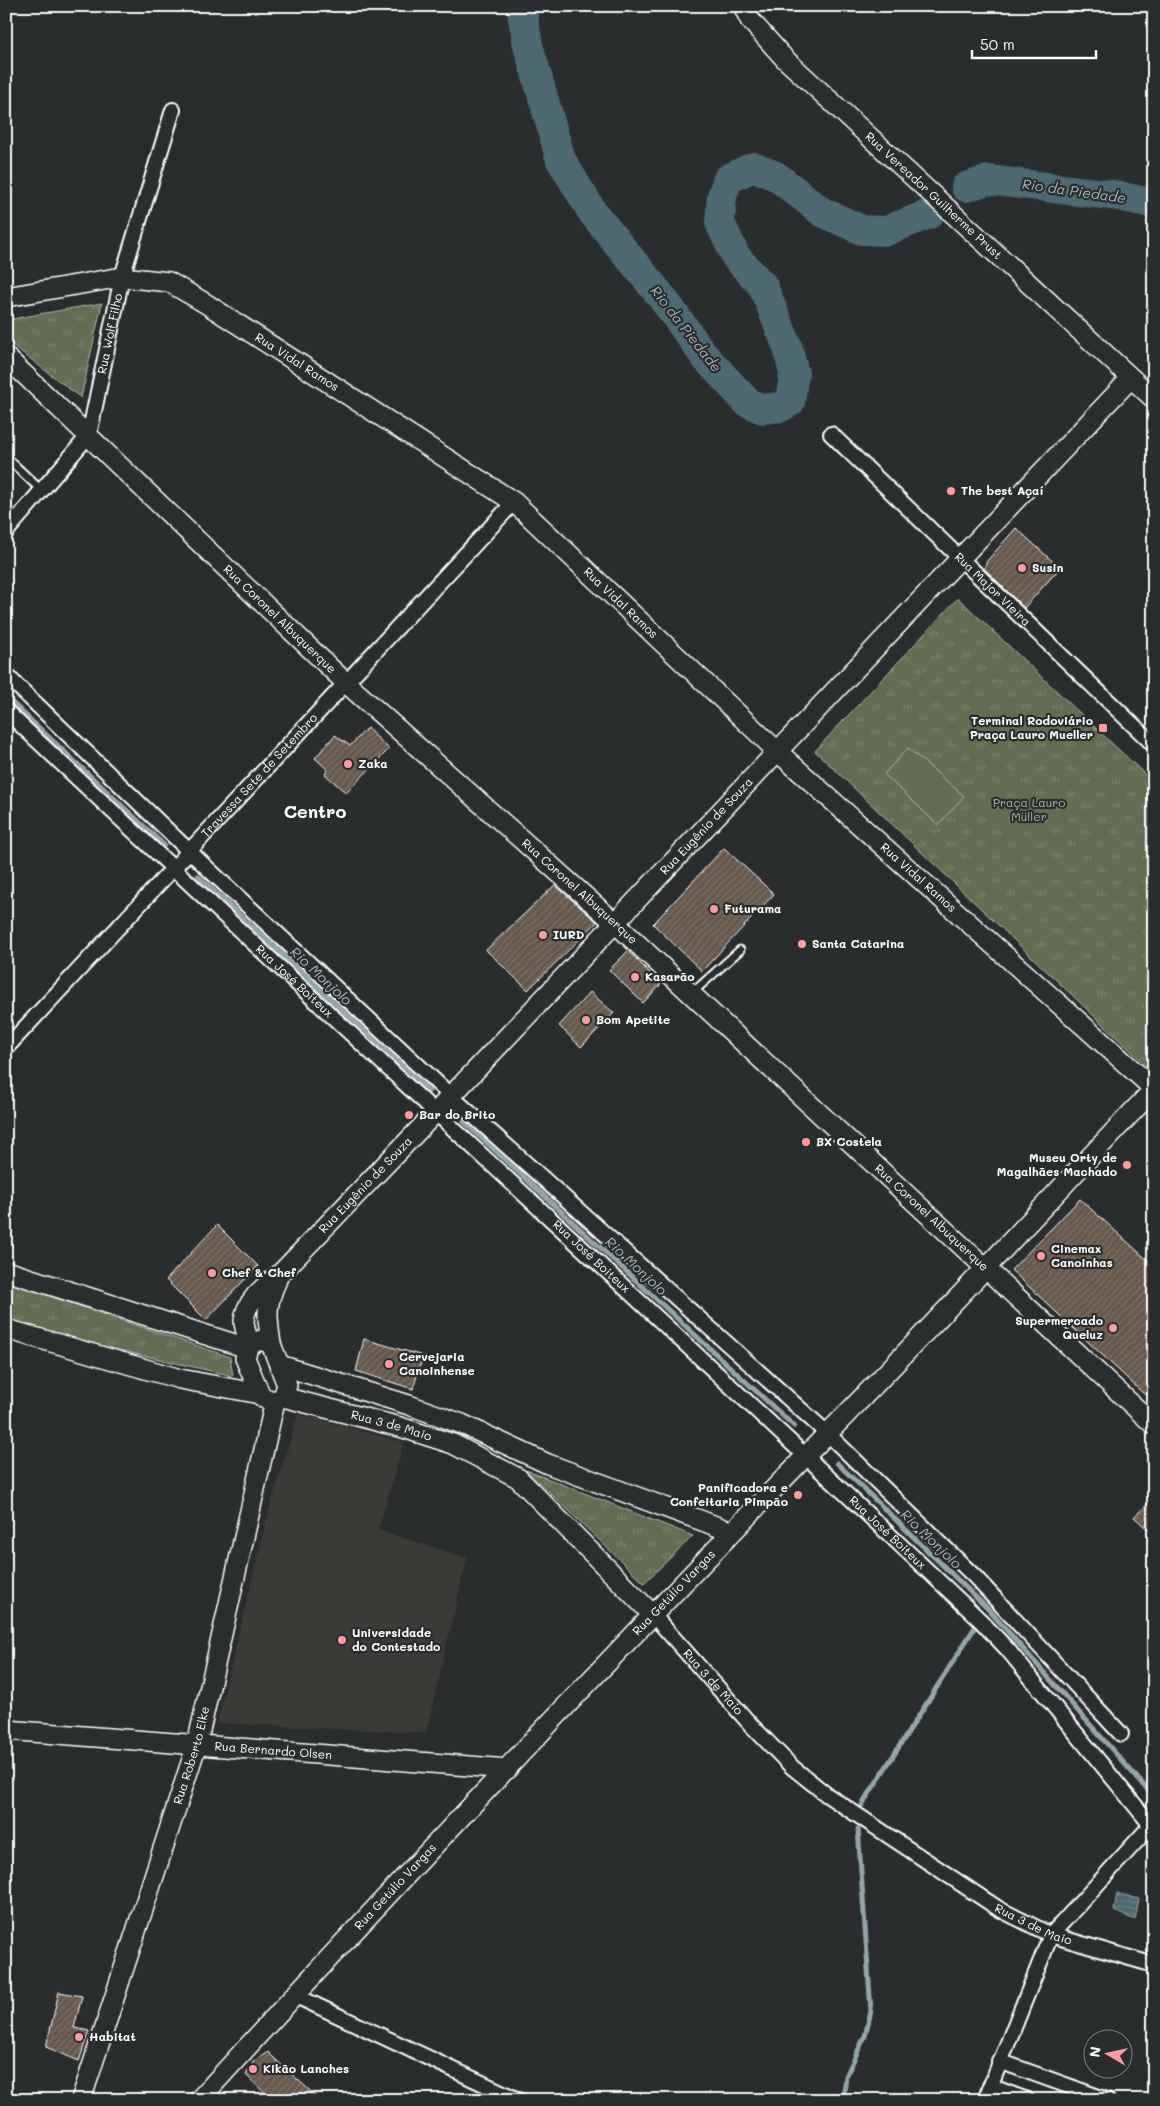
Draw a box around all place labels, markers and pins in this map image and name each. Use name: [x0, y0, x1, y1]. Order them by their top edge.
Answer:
place label: The best Açaí: [961, 482, 1044, 498]
marker: The best Açaí: [945, 485, 957, 497]
place label: Susin: [1032, 559, 1063, 575]
marker: Susin: [1016, 562, 1028, 574]
place label: Terminal Rodoviário Praça Lauro Mueller: [970, 712, 1093, 742]
marker: Terminal Rodoviário Praça Lauro Mueller: [1097, 722, 1109, 734]
place label: Zaka: [358, 755, 388, 771]
marker: Zaka: [342, 758, 354, 770]
place label: Futurama: [724, 900, 781, 916]
marker: Futurama: [708, 903, 720, 915]
place label: IURD: [553, 926, 584, 942]
marker: IURD: [537, 929, 549, 941]
place label: Santa Catarina: [812, 935, 904, 951]
marker: Santa Catarina: [796, 938, 808, 950]
place label: Kasarão: [645, 968, 695, 984]
marker: Kasarão: [629, 971, 641, 983]
place label: Bom Apetite: [596, 1011, 670, 1027]
marker: Bom Apetite: [580, 1014, 592, 1026]
place label: Bar do Brito: [419, 1106, 495, 1122]
marker: Bar do Brito: [403, 1109, 415, 1121]
place label: BX Costela: [816, 1133, 882, 1149]
marker: BX Costela: [800, 1136, 812, 1148]
place label: Museu Orty de Magalhães Machado: [997, 1149, 1117, 1179]
marker: Museu Orty de Magalhães Machado: [1121, 1159, 1133, 1171]
place label: Cinemax Canoinhas: [1051, 1240, 1113, 1270]
marker: Cinemax Canoinhas: [1035, 1250, 1047, 1262]
place label: Chef & Chef: [222, 1264, 297, 1280]
marker: Chef & Chef: [206, 1267, 218, 1279]
place label: Supermercado Queluz: [1015, 1312, 1103, 1342]
marker: Supermercado Queluz: [1107, 1322, 1119, 1334]
place label: Cervejaria Canoinhense: [399, 1348, 475, 1378]
marker: Cervejaria Canoinhense: [383, 1358, 395, 1370]
place label: Panificadora e Confeitaria Pimpão: [670, 1479, 788, 1509]
marker: Panificadora e Confeitaria Pimpão: [792, 1489, 804, 1501]
place label: Universidade do Contestado: [352, 1624, 440, 1654]
marker: Universidade do Contestado: [336, 1634, 348, 1646]
place label: Habitat: [89, 2028, 136, 2044]
marker: Habitat: [73, 2031, 85, 2043]
place label: Kikão Lanches: [263, 2060, 349, 2076]
marker: Kikão Lanches: [247, 2063, 259, 2075]

